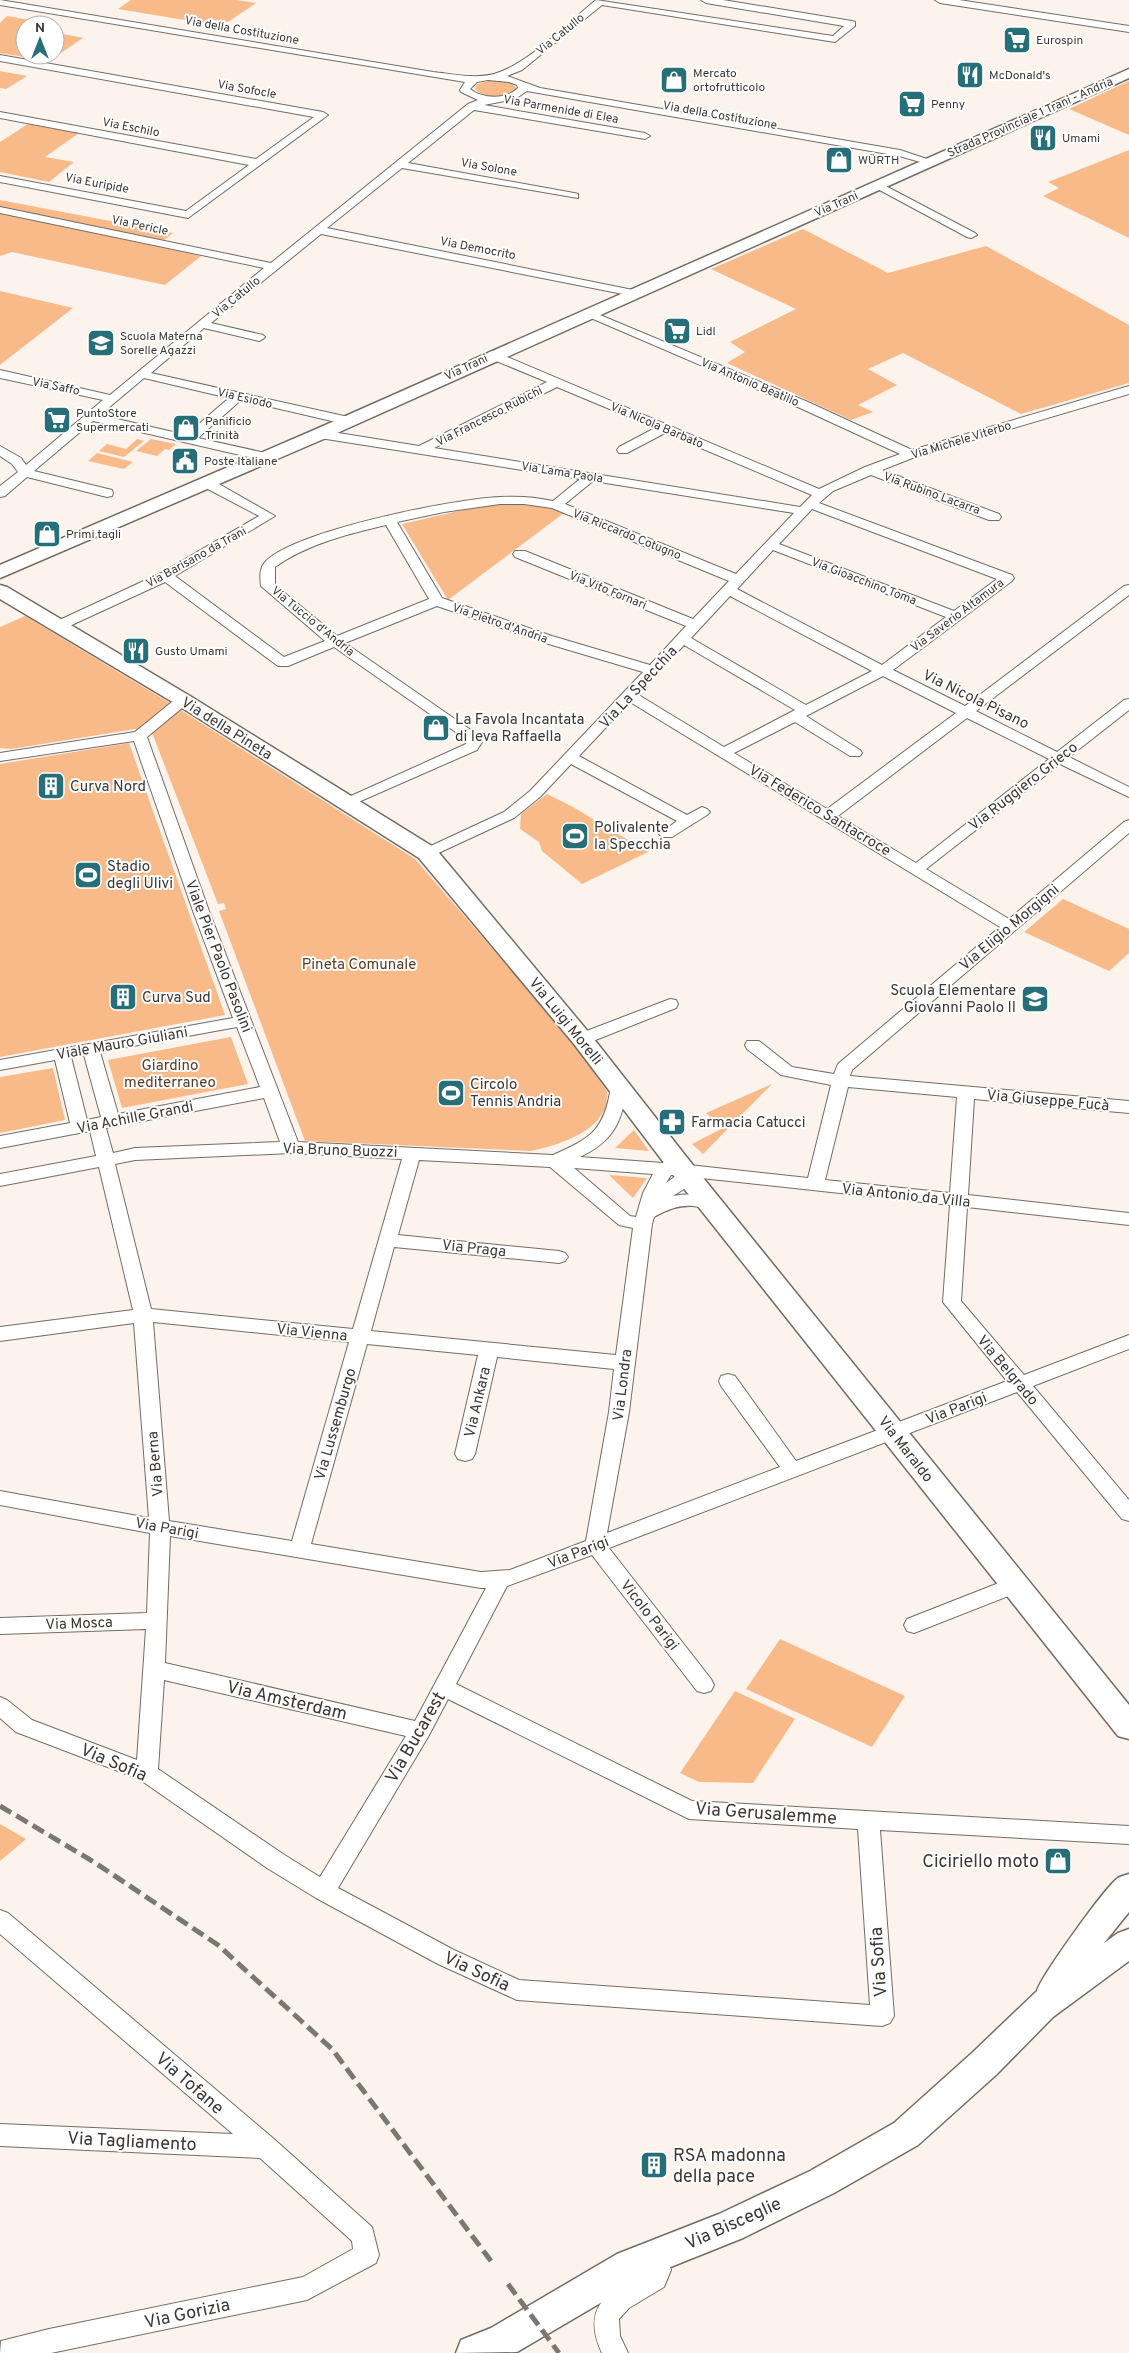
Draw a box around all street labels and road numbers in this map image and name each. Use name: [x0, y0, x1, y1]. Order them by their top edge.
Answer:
street label: Via Catullo: [533, 10, 588, 59]
street label: Via della Costituzione: [183, 13, 300, 49]
street label: Strada Provinciale 1 Trani - Andria: [945, 74, 1116, 162]
street label: Via Sofocle: [216, 77, 278, 103]
street label: Via Parmenide di Elea: [502, 92, 620, 128]
street label: Via della Costituzione: [661, 98, 778, 134]
street label: Via Eschilo: [101, 115, 161, 141]
street label: Via Solone: [459, 155, 518, 181]
street label: Via Euripide: [64, 170, 130, 198]
street label: Via Trani: [812, 188, 861, 222]
street label: Via Pericle: [110, 212, 170, 240]
street label: Via Democrito: [439, 234, 517, 264]
street label: Via Catullo: [209, 273, 264, 322]
street label: Via Trani: [442, 351, 491, 385]
street label: Via Antonio Beatillo: [698, 355, 802, 411]
street label: Via Saffo: [31, 374, 81, 400]
street label: Via Francesco Rubichi: [434, 383, 545, 451]
street label: Via Esiodo: [216, 385, 274, 413]
street label: Via Nicola Barbato: [608, 399, 706, 453]
street label: Via Michele Viterbo: [909, 418, 1014, 464]
street label: Via Lama Paola: [520, 459, 604, 487]
street label: Via Rubino Lacarra: [881, 469, 982, 519]
street label: Via Riccardo Cotugno: [570, 506, 684, 564]
street label: Via Barisano da Trani: [143, 524, 250, 592]
street label: Via Gioacchino Toma: [809, 554, 919, 609]
street label: Via Vito Fornari: [566, 568, 649, 614]
street label: Via Saverio Altamura: [908, 575, 1007, 656]
street label: Via Tuccio d'Andria: [268, 583, 357, 660]
street label: Via Pietro d'Andria: [450, 600, 550, 648]
street label: Via La Specchia: [596, 643, 682, 733]
street label: Via Nicola Pisano: [919, 666, 1032, 734]
street label: Via della Pineta: [177, 694, 275, 765]
street label: Via Ruggiero Grieco: [965, 739, 1082, 836]
street label: Via Federico Santacroce: [745, 761, 894, 861]
street label: Viale Pier Paolo Pasolini: [180, 878, 255, 1035]
street label: Via Eligio Morgigni: [956, 881, 1064, 976]
street label: Via Luigi Morelli: [524, 974, 606, 1070]
street label: Viale Mauro Giuliani: [55, 1024, 189, 1065]
street label: Via Giuseppe Fucà: [986, 1087, 1110, 1116]
street label: Via Achille Grandi: [75, 1098, 195, 1139]
street label: Via Bruno Buozzi: [282, 1140, 398, 1163]
street label: Via Antonio da Villa: [841, 1180, 971, 1213]
street label: Via Praga: [441, 1237, 507, 1262]
street label: Via Vienna: [275, 1320, 348, 1347]
street label: Via Belgrado: [972, 1332, 1042, 1410]
street label: Via Londra: [610, 1348, 637, 1422]
street label: Via Ankara: [461, 1365, 496, 1440]
street label: Via Lussemburgo: [311, 1366, 362, 1483]
street label: Via Parigi: [923, 1389, 990, 1430]
street label: Via Maraldo: [873, 1413, 937, 1487]
street label: Via Berna: [144, 1430, 169, 1497]
street label: Via Parigi: [134, 1515, 200, 1544]
street label: Via Parigi: [545, 1533, 612, 1574]
street label: Vicolo Parigi: [615, 1577, 682, 1655]
street label: Via Mosca: [45, 1614, 113, 1635]
street label: Via Amsterdam: [224, 1676, 349, 1727]
street label: Via Bucarest: [381, 1688, 452, 1787]
street label: Via Sofia: [77, 1739, 150, 1788]
street label: Via Gerusalemme: [694, 1798, 838, 1831]
street label: Via Sofia: [866, 1926, 893, 1998]
street label: Via Sofia: [440, 1947, 513, 1998]
street label: Via Tofane: [150, 2048, 228, 2120]
street label: Via Tagliamento: [67, 2128, 197, 2157]
street label: Via Bisceglie: [682, 2193, 785, 2256]
street label: Via Gorizia: [142, 2294, 232, 2335]

